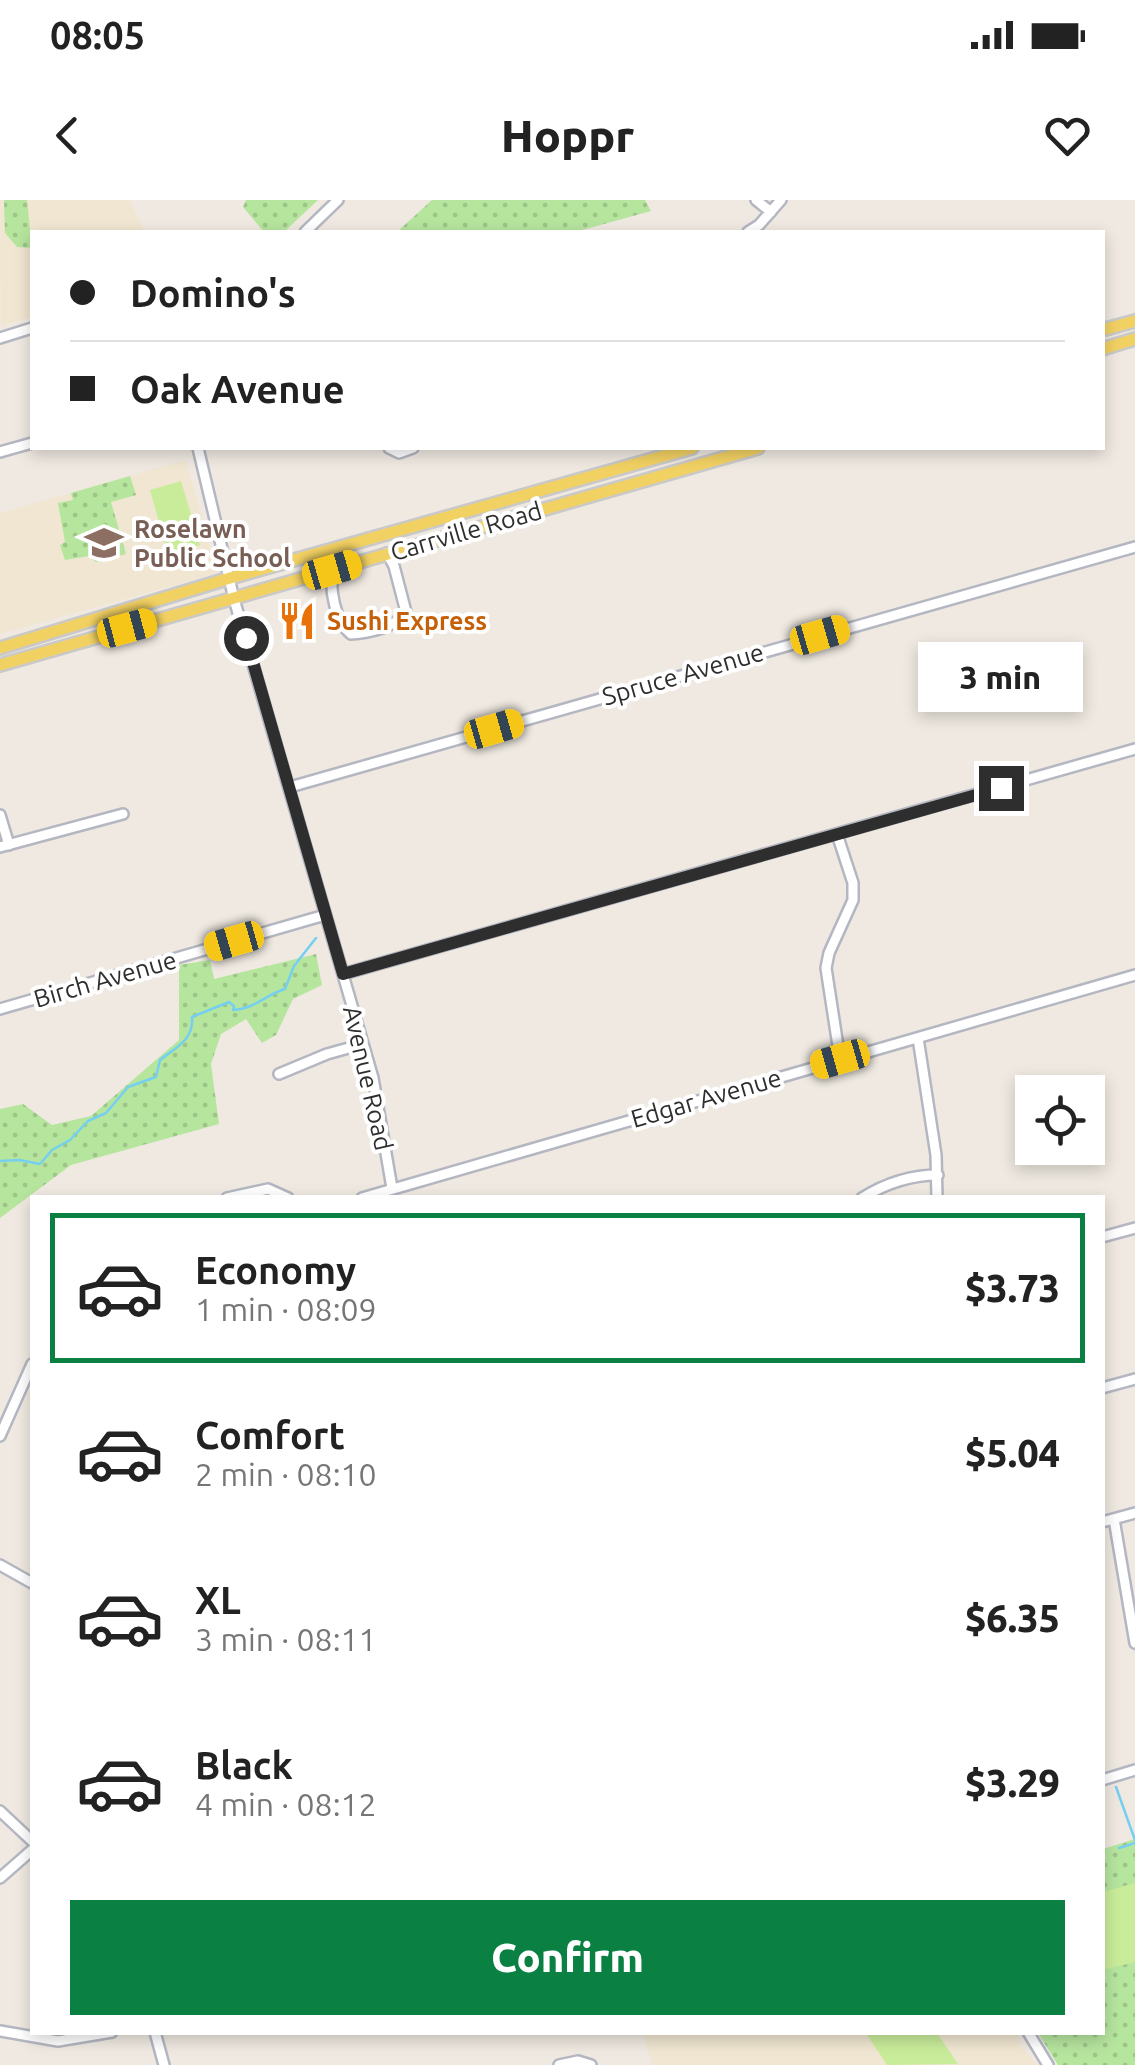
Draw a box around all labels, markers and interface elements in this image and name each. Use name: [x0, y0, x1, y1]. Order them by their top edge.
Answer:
text: 08:05: [50, 14, 145, 56]
icon: back: [40, 108, 95, 163]
icon: heart: [1040, 108, 1095, 163]
text: Hoppr: [501, 110, 634, 161]
text: Domino's: [130, 272, 296, 314]
text: Oak Avenue: [130, 368, 345, 410]
street label: Carrville Road: [387, 496, 545, 566]
place label: Roselawn Public School: [134, 515, 291, 572]
school or university icon: Roselawn Public School: [83, 522, 125, 564]
car: [299, 547, 365, 593]
restaurant icon: Sushi Express: [276, 600, 318, 642]
car: [94, 606, 160, 650]
place label: Sushi Express: [327, 607, 487, 635]
car: [787, 612, 853, 658]
route start: [224, 616, 269, 661]
street label: Spruce Avenue: [599, 638, 767, 710]
callout: 3 min: [918, 643, 1084, 713]
text: 3 min: [960, 659, 1041, 695]
car: [461, 706, 527, 752]
route end: [979, 766, 1024, 811]
car: [201, 918, 267, 964]
street label: Birch Avenue: [30, 945, 180, 1013]
street label: Avenue Road: [338, 1003, 398, 1153]
car: [807, 1036, 873, 1082]
street label: Edgar Avenue: [628, 1063, 784, 1133]
map controls: [1015, 1075, 1105, 1165]
button: locate: [1015, 1075, 1105, 1165]
icon: car: [75, 1243, 165, 1333]
text: Economy: [195, 1249, 356, 1291]
text: $3.73: [965, 1267, 1060, 1309]
text: 1 min · 08:09: [195, 1291, 377, 1327]
icon: car: [75, 1408, 165, 1498]
text: Comfort: [195, 1414, 345, 1456]
text: $5.04: [965, 1432, 1060, 1474]
text: 2 min · 08:10: [195, 1456, 377, 1492]
icon: car: [75, 1573, 165, 1663]
text: XL: [195, 1579, 241, 1621]
text: $6.35: [965, 1597, 1060, 1639]
text: 3 min · 08:11: [195, 1621, 377, 1657]
icon: car: [75, 1738, 165, 1828]
text: Black: [195, 1744, 293, 1786]
text: $3.29: [965, 1762, 1060, 1804]
text: 4 min · 08:12: [195, 1786, 377, 1822]
button: Confirm: [70, 1900, 1065, 2015]

